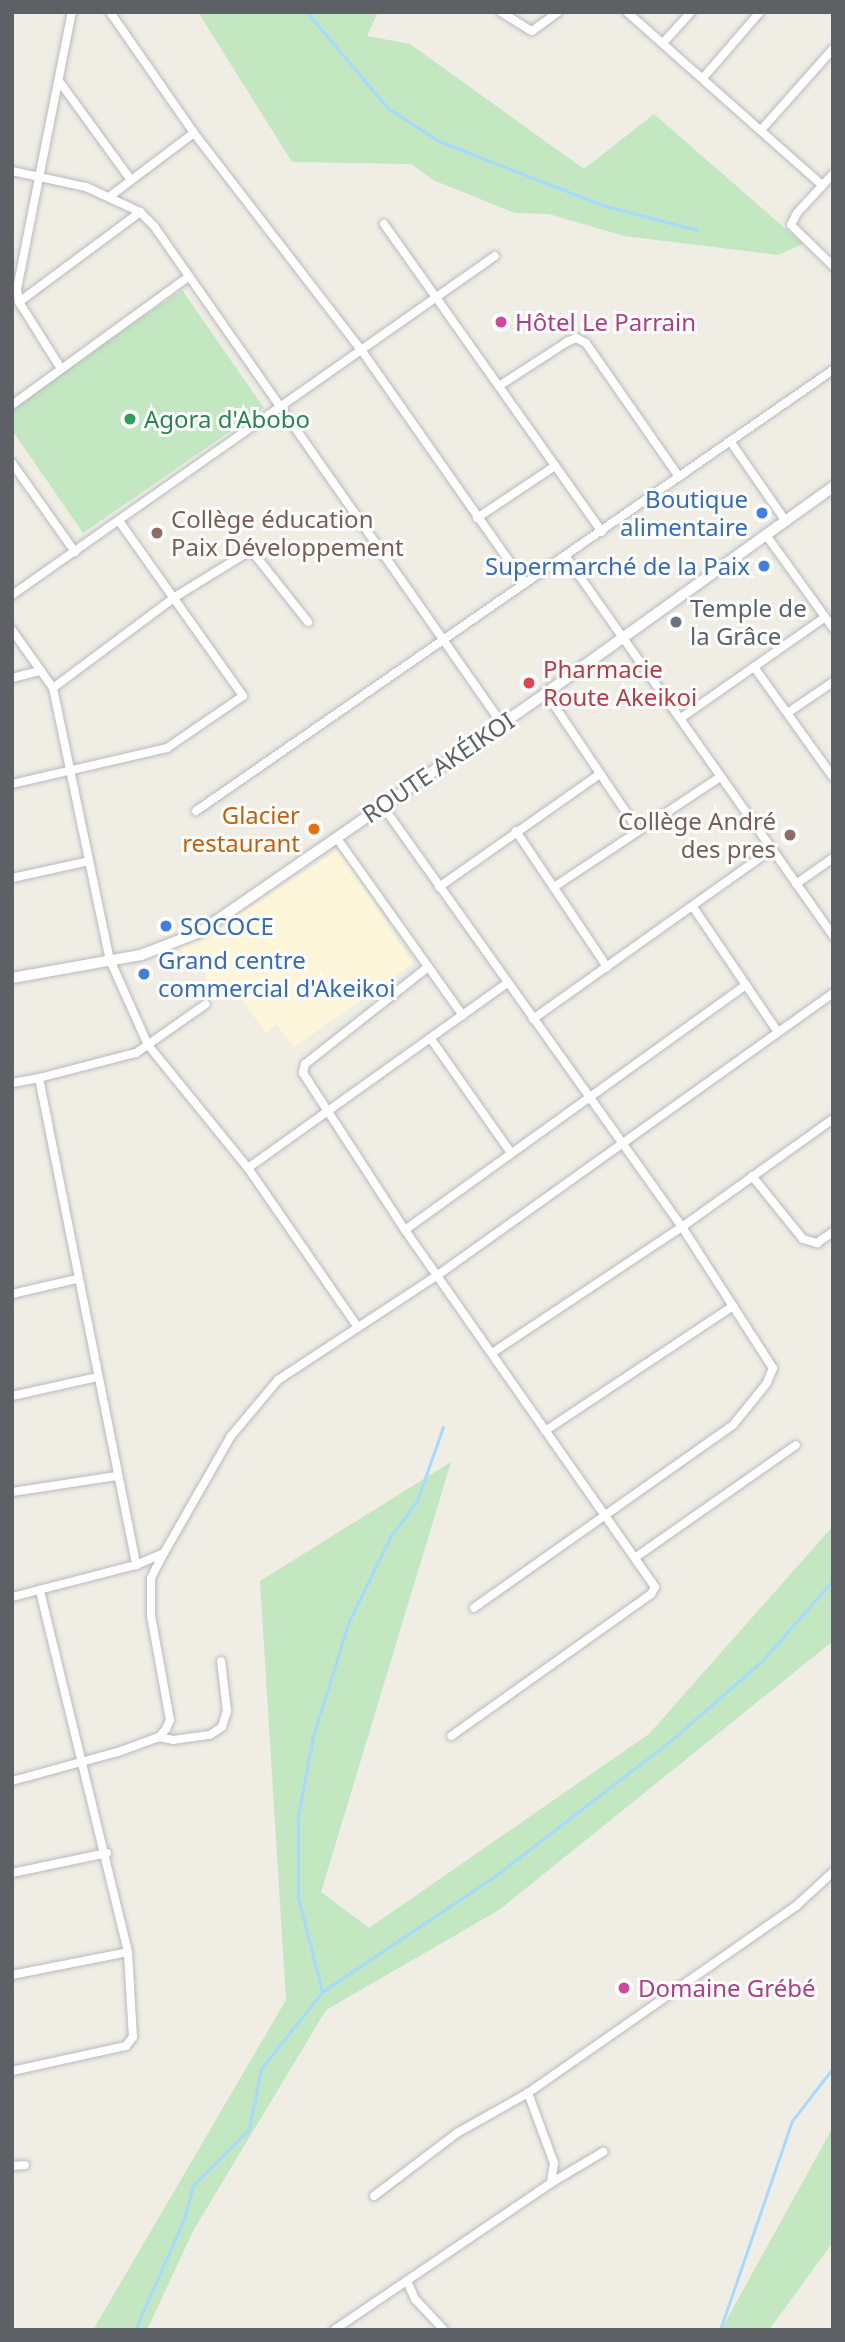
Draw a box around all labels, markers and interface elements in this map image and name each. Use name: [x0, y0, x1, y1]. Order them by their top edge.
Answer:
place label: Hôtel Le Parrain: [515, 308, 696, 336]
marker: Hôtel Le Parrain: [493, 314, 509, 330]
place label: Agora d'Abobo: [144, 405, 310, 433]
marker: Agora d'Abobo: [122, 411, 138, 427]
place label: Boutique alimentaire: [620, 485, 748, 541]
place label: Collège éducation Paix Développement: [171, 505, 404, 561]
marker: Boutique alimentaire: [754, 505, 770, 521]
marker: Collège éducation Paix Développement: [149, 525, 165, 541]
place label: Supermarché de la Paix: [485, 552, 750, 580]
marker: Supermarché de la Paix: [756, 558, 772, 574]
place label: Temple de la Grâce: [690, 594, 807, 650]
marker: Temple de la Grâce: [668, 614, 684, 630]
place label: Pharmacie Route Akeikoi: [543, 655, 697, 711]
marker: Pharmacie Route Akeikoi: [521, 675, 537, 691]
street label: ROUTE AKÉIKOI: [357, 706, 519, 828]
place label: Glacier restaurant: [182, 801, 300, 857]
place label: Collège André des pres: [618, 807, 776, 863]
marker: Glacier restaurant: [306, 821, 322, 837]
marker: Collège André des pres: [782, 827, 798, 843]
place label: SOCOCE: [180, 912, 274, 940]
marker: SOCOCE: [158, 918, 174, 934]
place label: Grand centre commercial d'Akeikoi: [158, 946, 395, 1002]
marker: Grand centre commercial d'Akeikoi: [136, 966, 152, 982]
place label: Domaine Grébé: [638, 1974, 815, 2002]
marker: Domaine Grébé: [616, 1980, 632, 1996]

